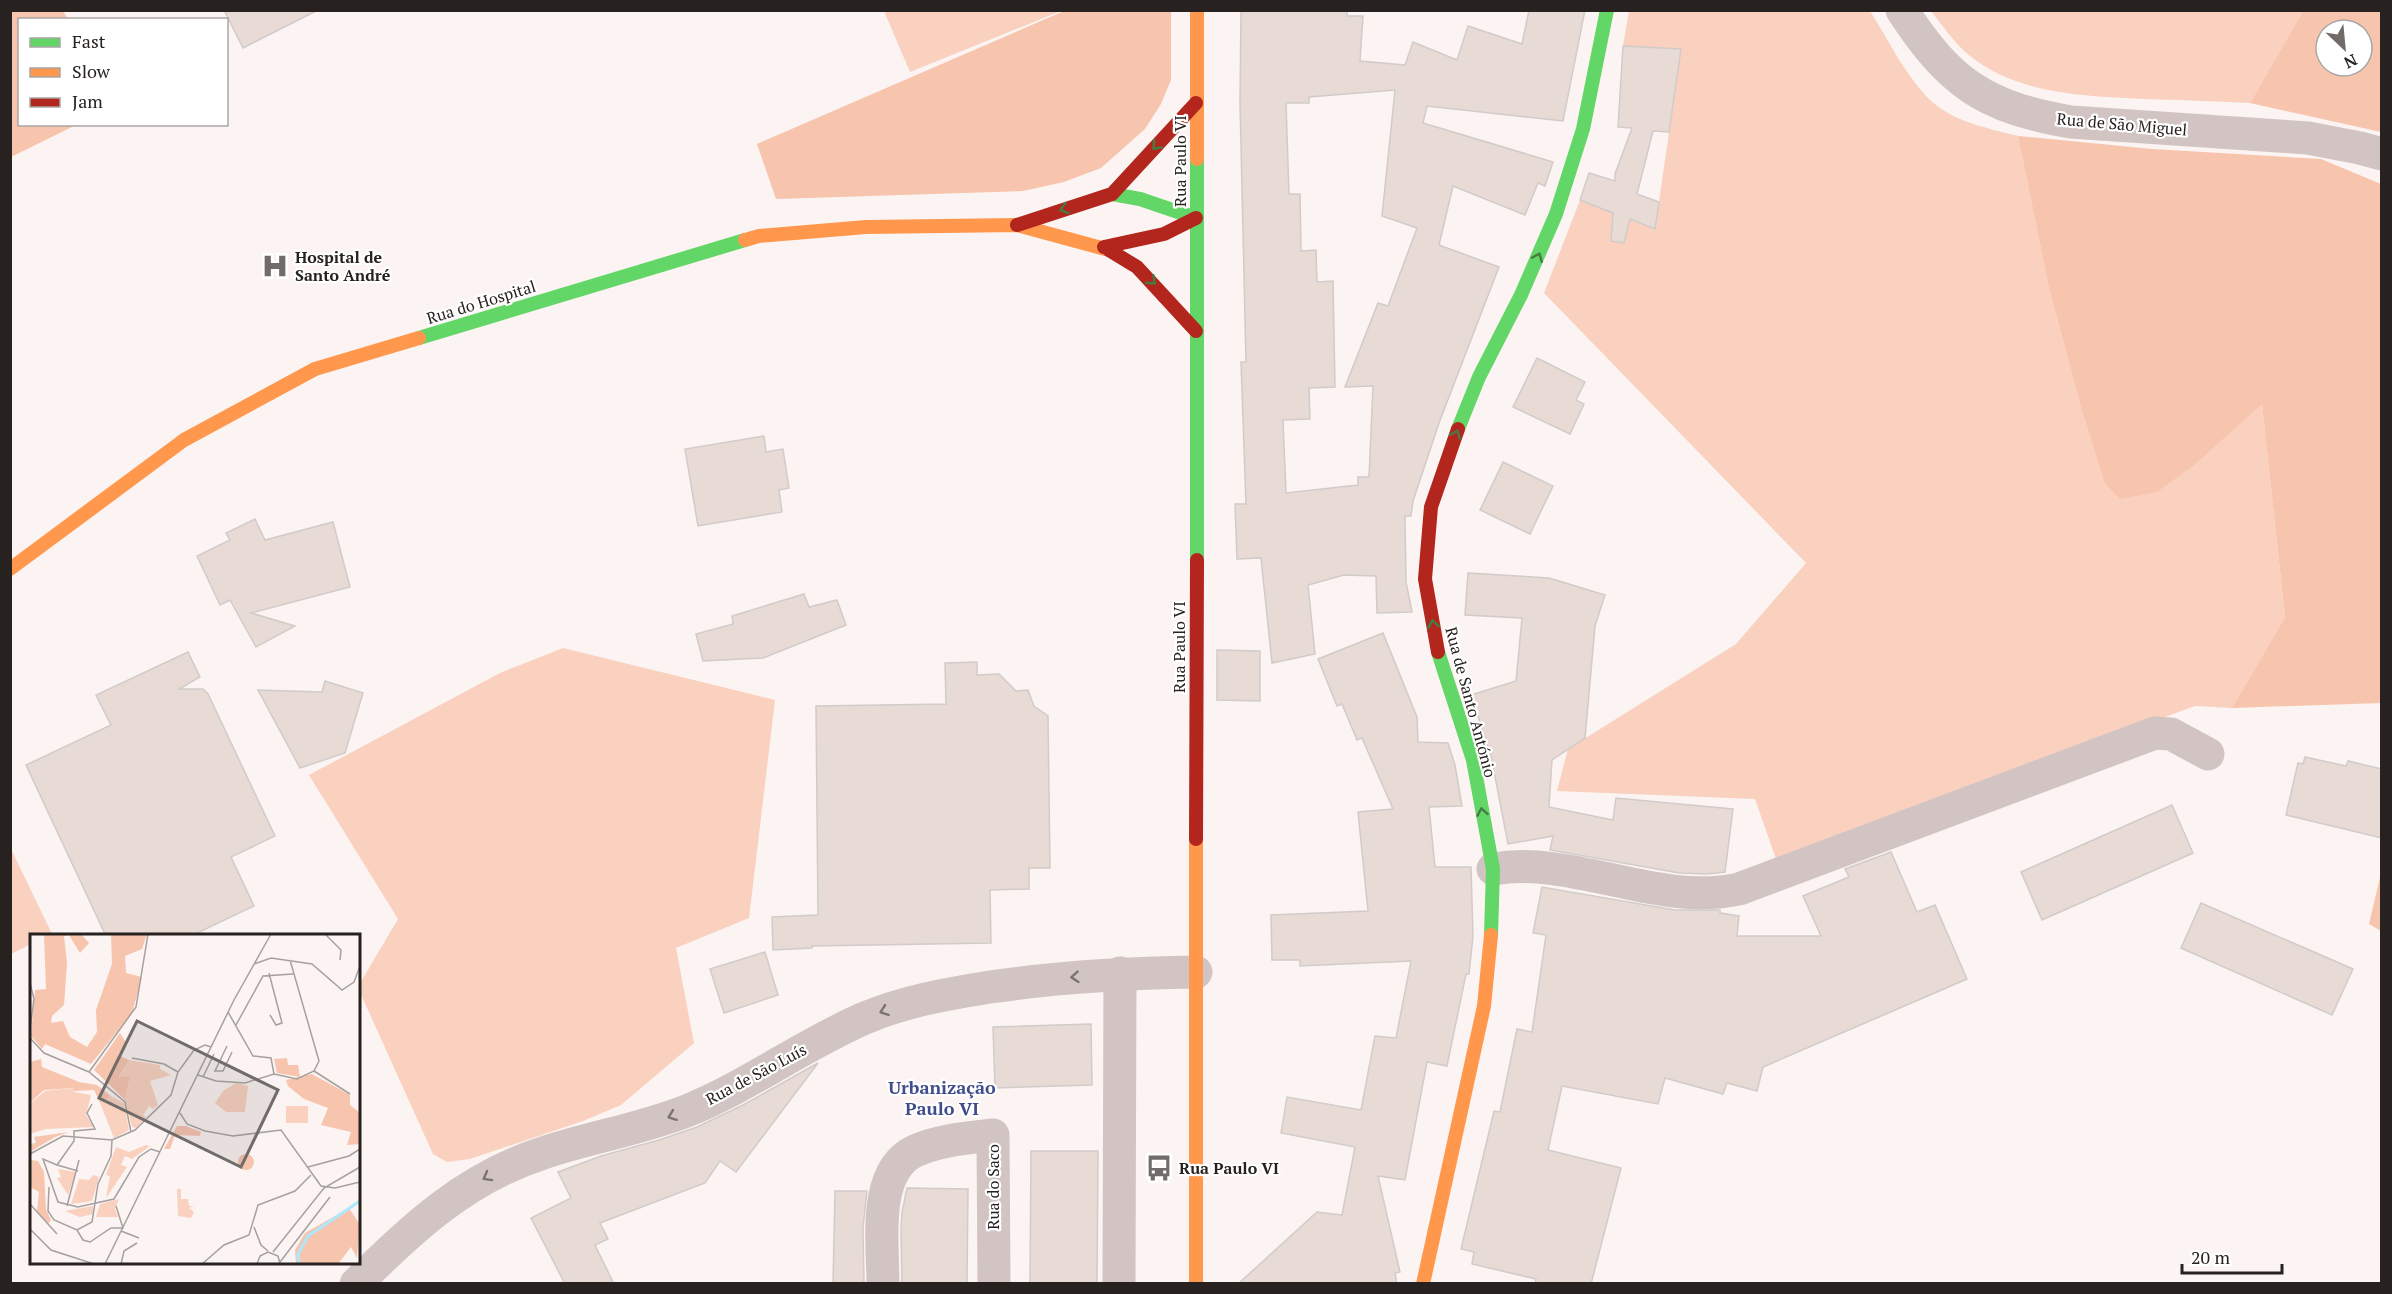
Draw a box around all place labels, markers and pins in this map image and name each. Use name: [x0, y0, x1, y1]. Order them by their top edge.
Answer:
place label: Hospital de Santo André: [295, 246, 391, 286]
hospital icon: Hospital de Santo André: [260, 251, 290, 281]
bus stop icon: Rua Paulo VI: [1144, 1153, 1174, 1183]
place label: Rua Paulo VI: [1179, 1157, 1279, 1179]

